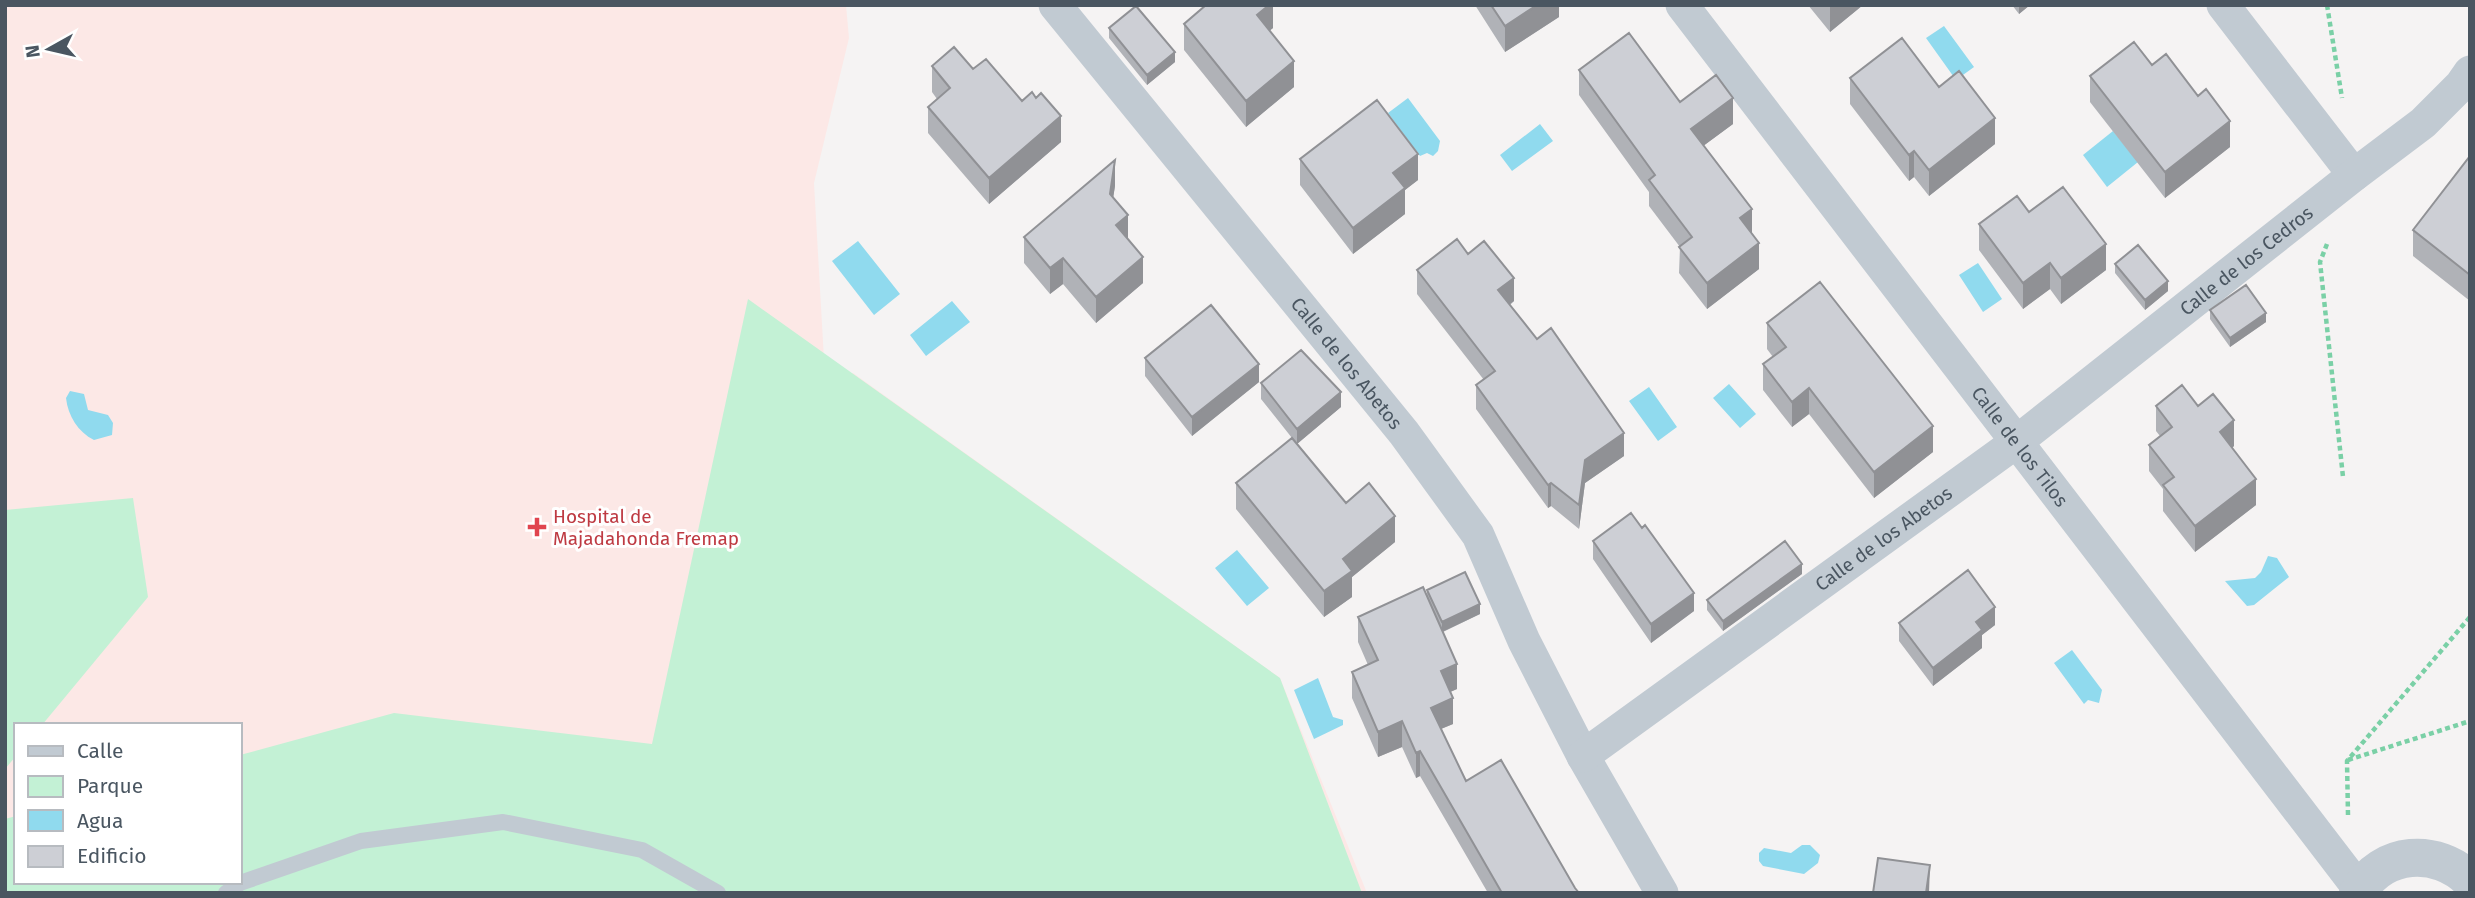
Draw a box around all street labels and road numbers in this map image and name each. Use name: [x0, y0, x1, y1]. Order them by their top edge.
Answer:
street label: Calle de los Cedros: [2175, 201, 2318, 320]
street label: Calle de los Abetos: [1286, 293, 1407, 434]
street label: Calle de los Tilos: [1967, 382, 2073, 511]
street label: Calle de los Abetos: [1811, 481, 1957, 596]

